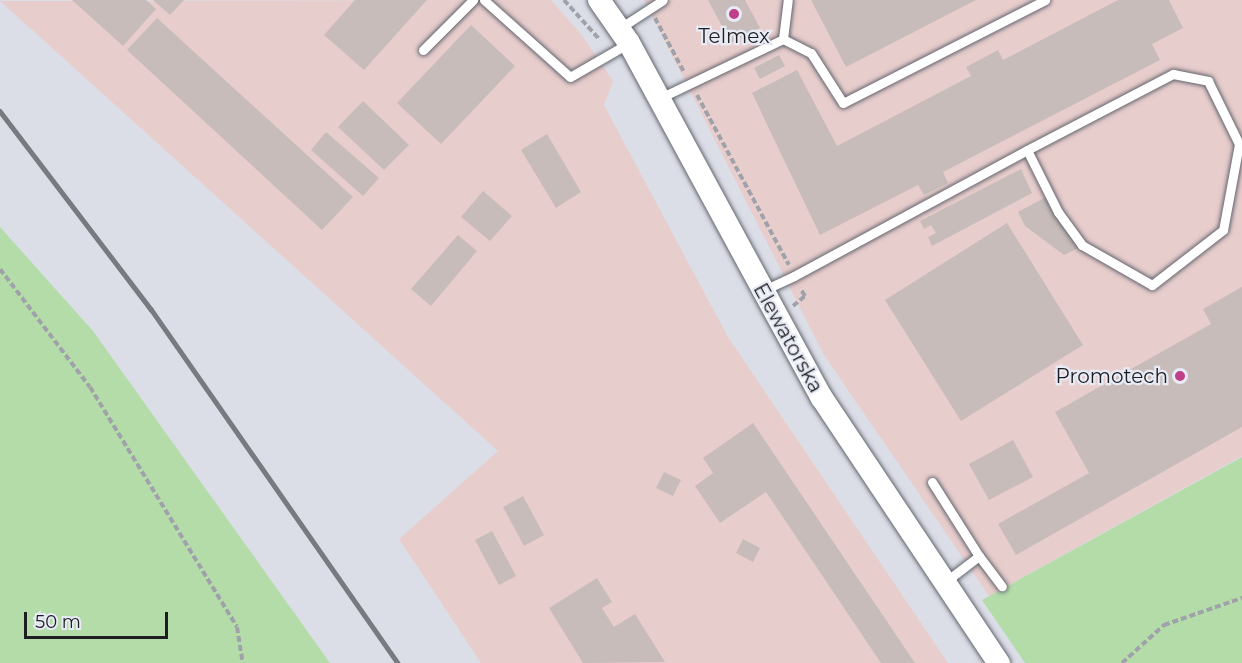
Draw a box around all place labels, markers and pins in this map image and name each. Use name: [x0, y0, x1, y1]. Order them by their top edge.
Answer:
marker: Telmex: [727, 7, 741, 21]
place label: Telmex: [698, 24, 770, 48]
place label: Promotech: [1056, 364, 1168, 388]
marker: Promotech: [1173, 369, 1187, 383]

